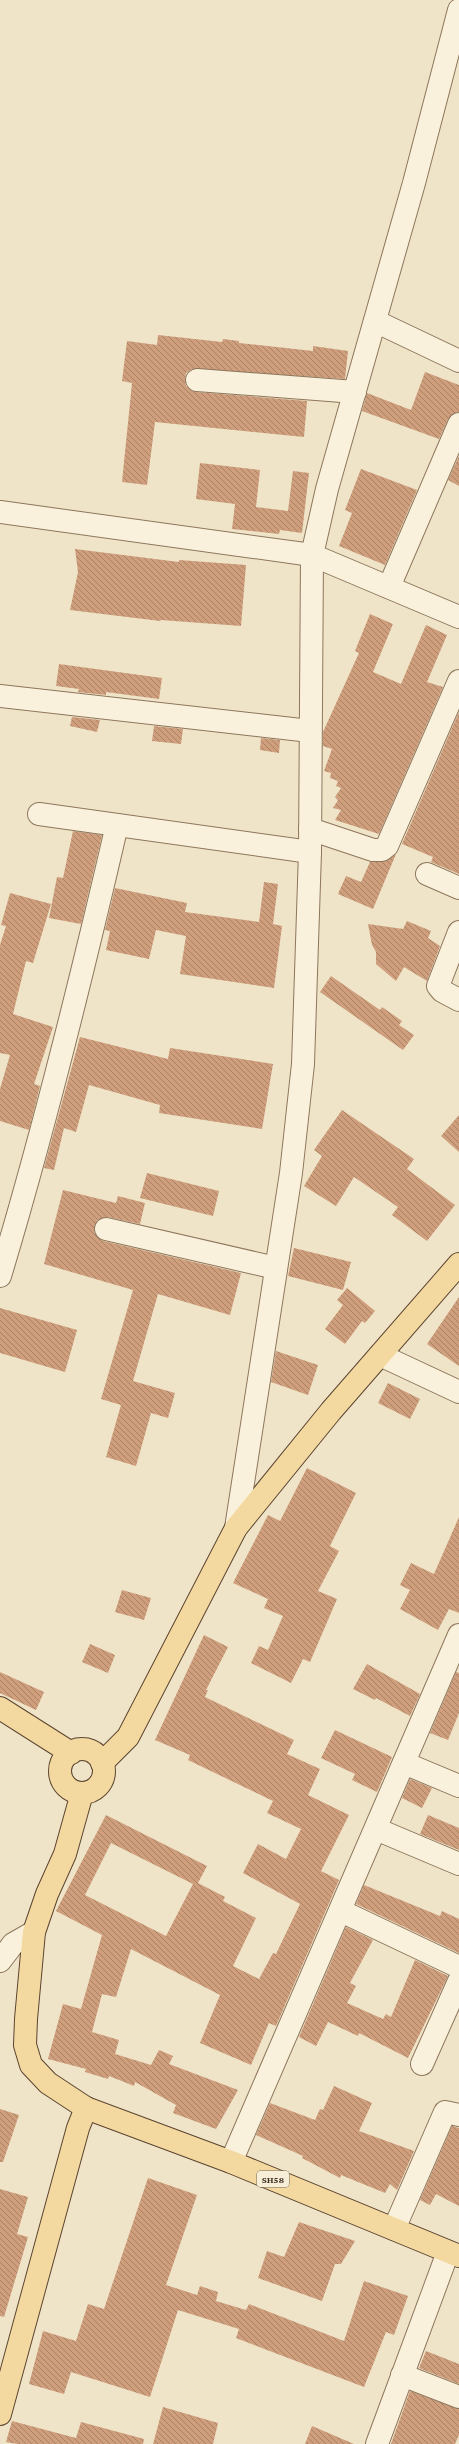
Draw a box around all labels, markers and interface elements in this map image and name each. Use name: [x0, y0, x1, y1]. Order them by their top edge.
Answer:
road number: SH58: [257, 2171, 289, 2187]

